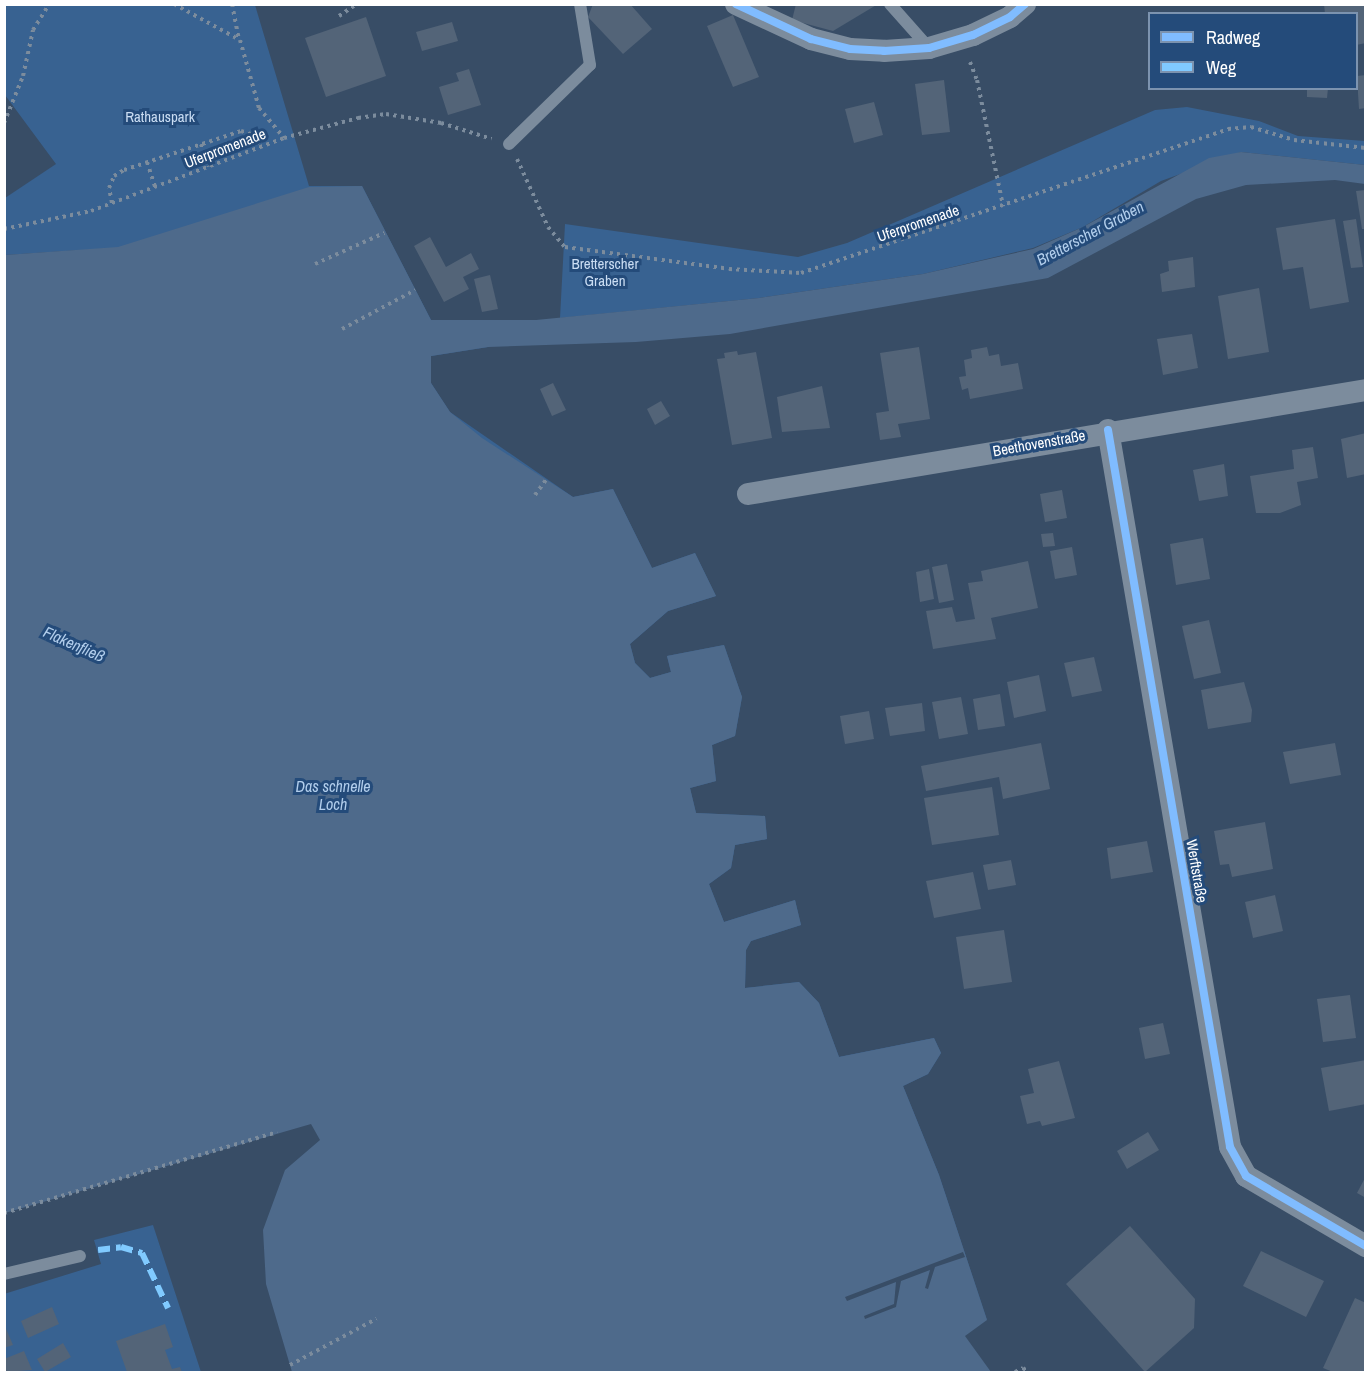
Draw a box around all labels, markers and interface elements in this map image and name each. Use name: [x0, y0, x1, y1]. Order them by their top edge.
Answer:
legend: [1148, 12, 1358, 90]
text: Radweg: [1206, 25, 1260, 50]
text: Weg: [1206, 55, 1236, 80]
park label: Rathauspark: [125, 108, 195, 126]
street label: Uferpromenade: [182, 124, 268, 172]
water label: Bretterscher Graben: [1033, 197, 1147, 269]
street label: Uferpromenade: [875, 201, 961, 245]
park label: Bretterscher Graben: [572, 254, 638, 289]
street label: Beethovenstraße: [991, 426, 1087, 460]
water label: Flakenfließ: [40, 622, 108, 666]
water label: Das schnelle Loch: [295, 776, 371, 814]
street label: Werftstraße: [1183, 838, 1211, 904]

